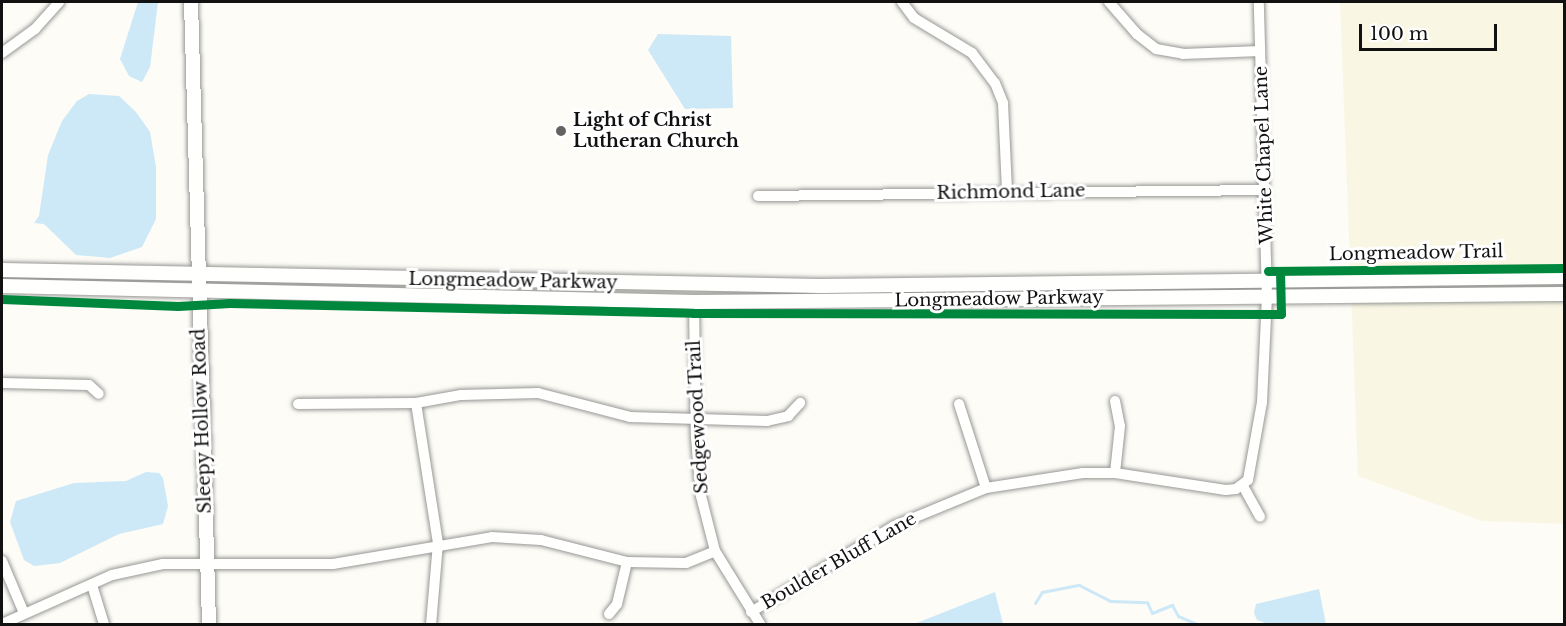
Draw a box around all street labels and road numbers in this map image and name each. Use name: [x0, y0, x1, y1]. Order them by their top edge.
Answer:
street label: White Chapel Lane: [1250, 65, 1278, 245]
street label: Richmond Lane: [936, 180, 1086, 204]
street label: Longmeadow Trail: [1328, 241, 1504, 265]
street label: Longmeadow Parkway: [408, 268, 618, 294]
street label: Longmeadow Parkway: [894, 286, 1104, 312]
street label: Sleepy Hollow Road: [188, 328, 216, 514]
street label: Sedgewood Trail: [683, 339, 713, 495]
street label: Boulder Bluff Lane: [758, 508, 920, 614]

